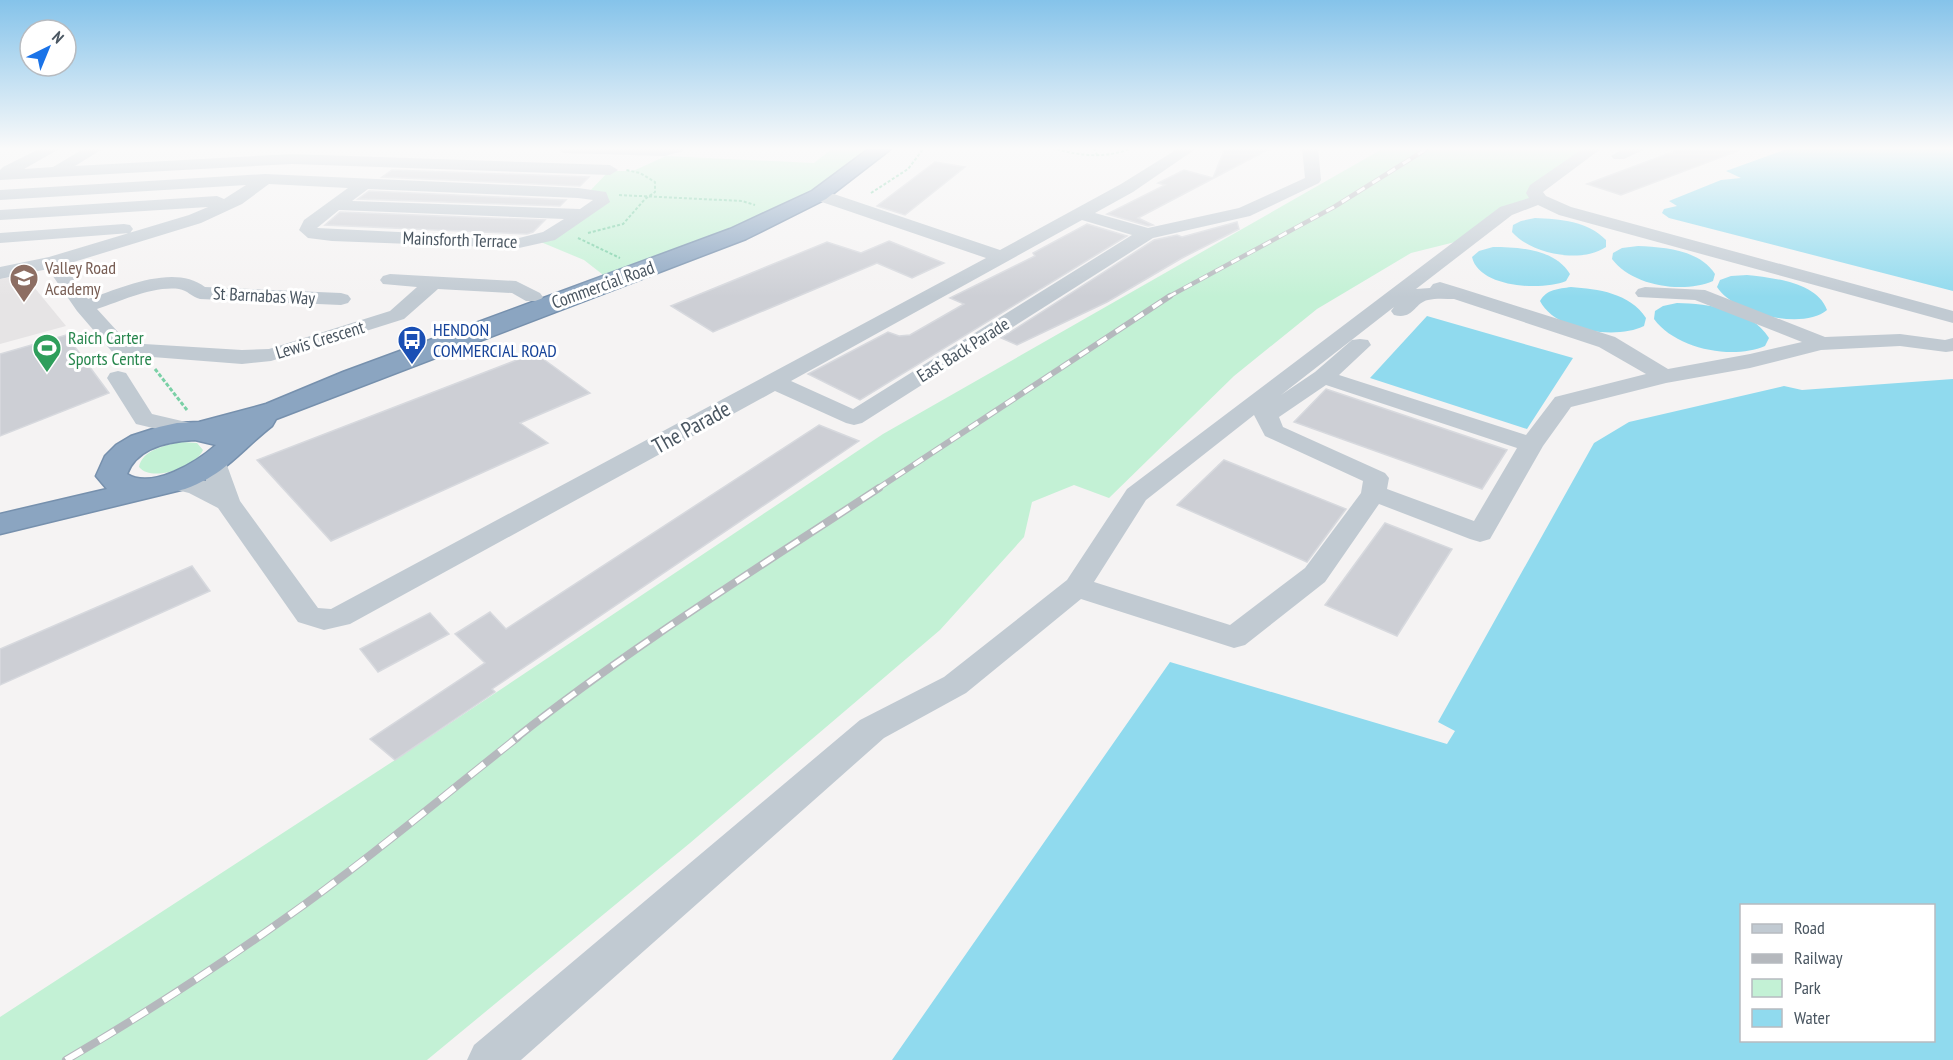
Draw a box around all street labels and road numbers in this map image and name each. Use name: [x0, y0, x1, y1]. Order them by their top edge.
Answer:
street label: Mainsforth Terrace: [402, 226, 518, 253]
street label: Commercial Road: [548, 255, 657, 314]
street label: St Barnabas Way: [212, 281, 316, 310]
street label: East Back Parade: [912, 312, 1013, 387]
street label: Lewis Crescent: [273, 315, 367, 364]
street label: The Parade: [647, 394, 735, 460]

